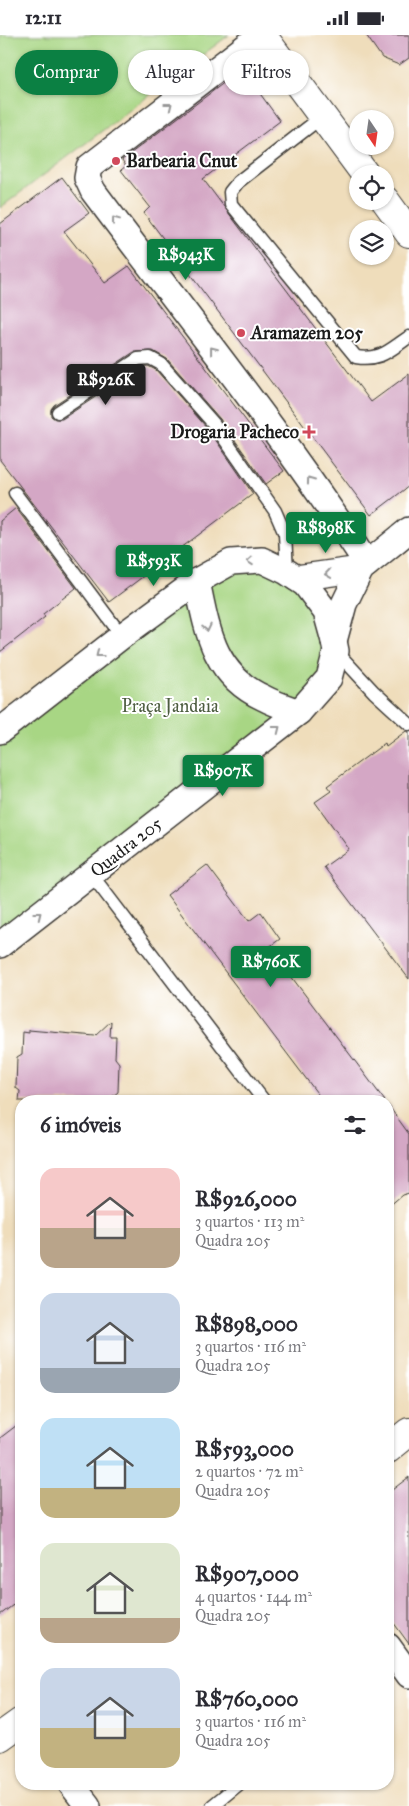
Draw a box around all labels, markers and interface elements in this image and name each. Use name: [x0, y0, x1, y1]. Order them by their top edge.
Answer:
text: 12:11: [25, 6, 62, 29]
chip: Comprar: [15, 50, 118, 95]
chip: Alugar: [128, 50, 213, 95]
chip: Filtros: [223, 50, 309, 95]
one-way arrow: [163, 103, 172, 111]
north arrow: [349, 110, 394, 155]
map controls: [349, 110, 394, 265]
place label: Barbearia Cnut: [126, 150, 238, 172]
marker: Barbearia Cnut: [110, 155, 122, 167]
button: locate: [349, 165, 394, 210]
one-way arrow: [112, 216, 121, 226]
button: layers: [349, 220, 394, 265]
pin: R$943K: [145, 239, 227, 281]
text: R$943K: [158, 245, 214, 264]
place label: Aramazem 205: [250, 322, 363, 344]
marker: Aramazem 205: [235, 327, 247, 339]
one-way arrow: [210, 346, 219, 356]
pin: R$926K: [65, 363, 147, 406]
text: R$926K: [78, 370, 134, 389]
place label: Drogaria Pacheco: [170, 421, 299, 444]
marker: Drogaria Pacheco: [303, 426, 315, 438]
one-way arrow: [307, 476, 316, 486]
pin: R$898K: [285, 511, 367, 554]
text: R$898K: [297, 518, 355, 537]
pin: R$593K: [113, 545, 195, 587]
text: R$593K: [127, 551, 181, 570]
one-way arrow: [246, 555, 254, 566]
one-way arrow: [324, 568, 333, 578]
one-way arrow: [201, 624, 212, 633]
one-way arrow: [96, 648, 105, 656]
park label: Praça Jandaia: [121, 695, 219, 718]
one-way arrow: [271, 727, 280, 735]
pin: R$907K: [182, 755, 264, 797]
text: R$907K: [194, 761, 252, 780]
street label: Quadra 205: [86, 812, 167, 882]
one-way arrow: [33, 912, 42, 921]
pin: R$760K: [230, 945, 312, 988]
text: R$760K: [242, 952, 300, 971]
icon: filters: [341, 1111, 369, 1139]
text: 6 imóveis: [40, 1112, 121, 1138]
text: R$926,000: [195, 1186, 297, 1212]
icon: home: [80, 1188, 140, 1248]
text: 3 quartos · 113 m²: [195, 1212, 304, 1231]
text: Quadra 205: [195, 1231, 270, 1250]
text: R$898,000: [195, 1311, 298, 1337]
icon: home: [80, 1313, 140, 1373]
text: 3 quartos · 116 m²: [195, 1337, 306, 1356]
text: Quadra 205: [195, 1356, 270, 1375]
text: R$593,000: [195, 1436, 294, 1462]
icon: home: [80, 1438, 140, 1498]
text: 2 quartos · 72 m²: [195, 1462, 303, 1481]
text: Quadra 205: [195, 1481, 270, 1500]
text: R$907,000: [195, 1561, 299, 1587]
icon: home: [80, 1563, 140, 1623]
text: 4 quartos · 144 m²: [195, 1587, 312, 1606]
text: Quadra 205: [195, 1606, 270, 1625]
text: R$760,000: [195, 1686, 299, 1712]
icon: home: [80, 1688, 140, 1748]
text: 3 quartos · 116 m²: [195, 1712, 306, 1731]
text: Quadra 205: [195, 1731, 270, 1750]

